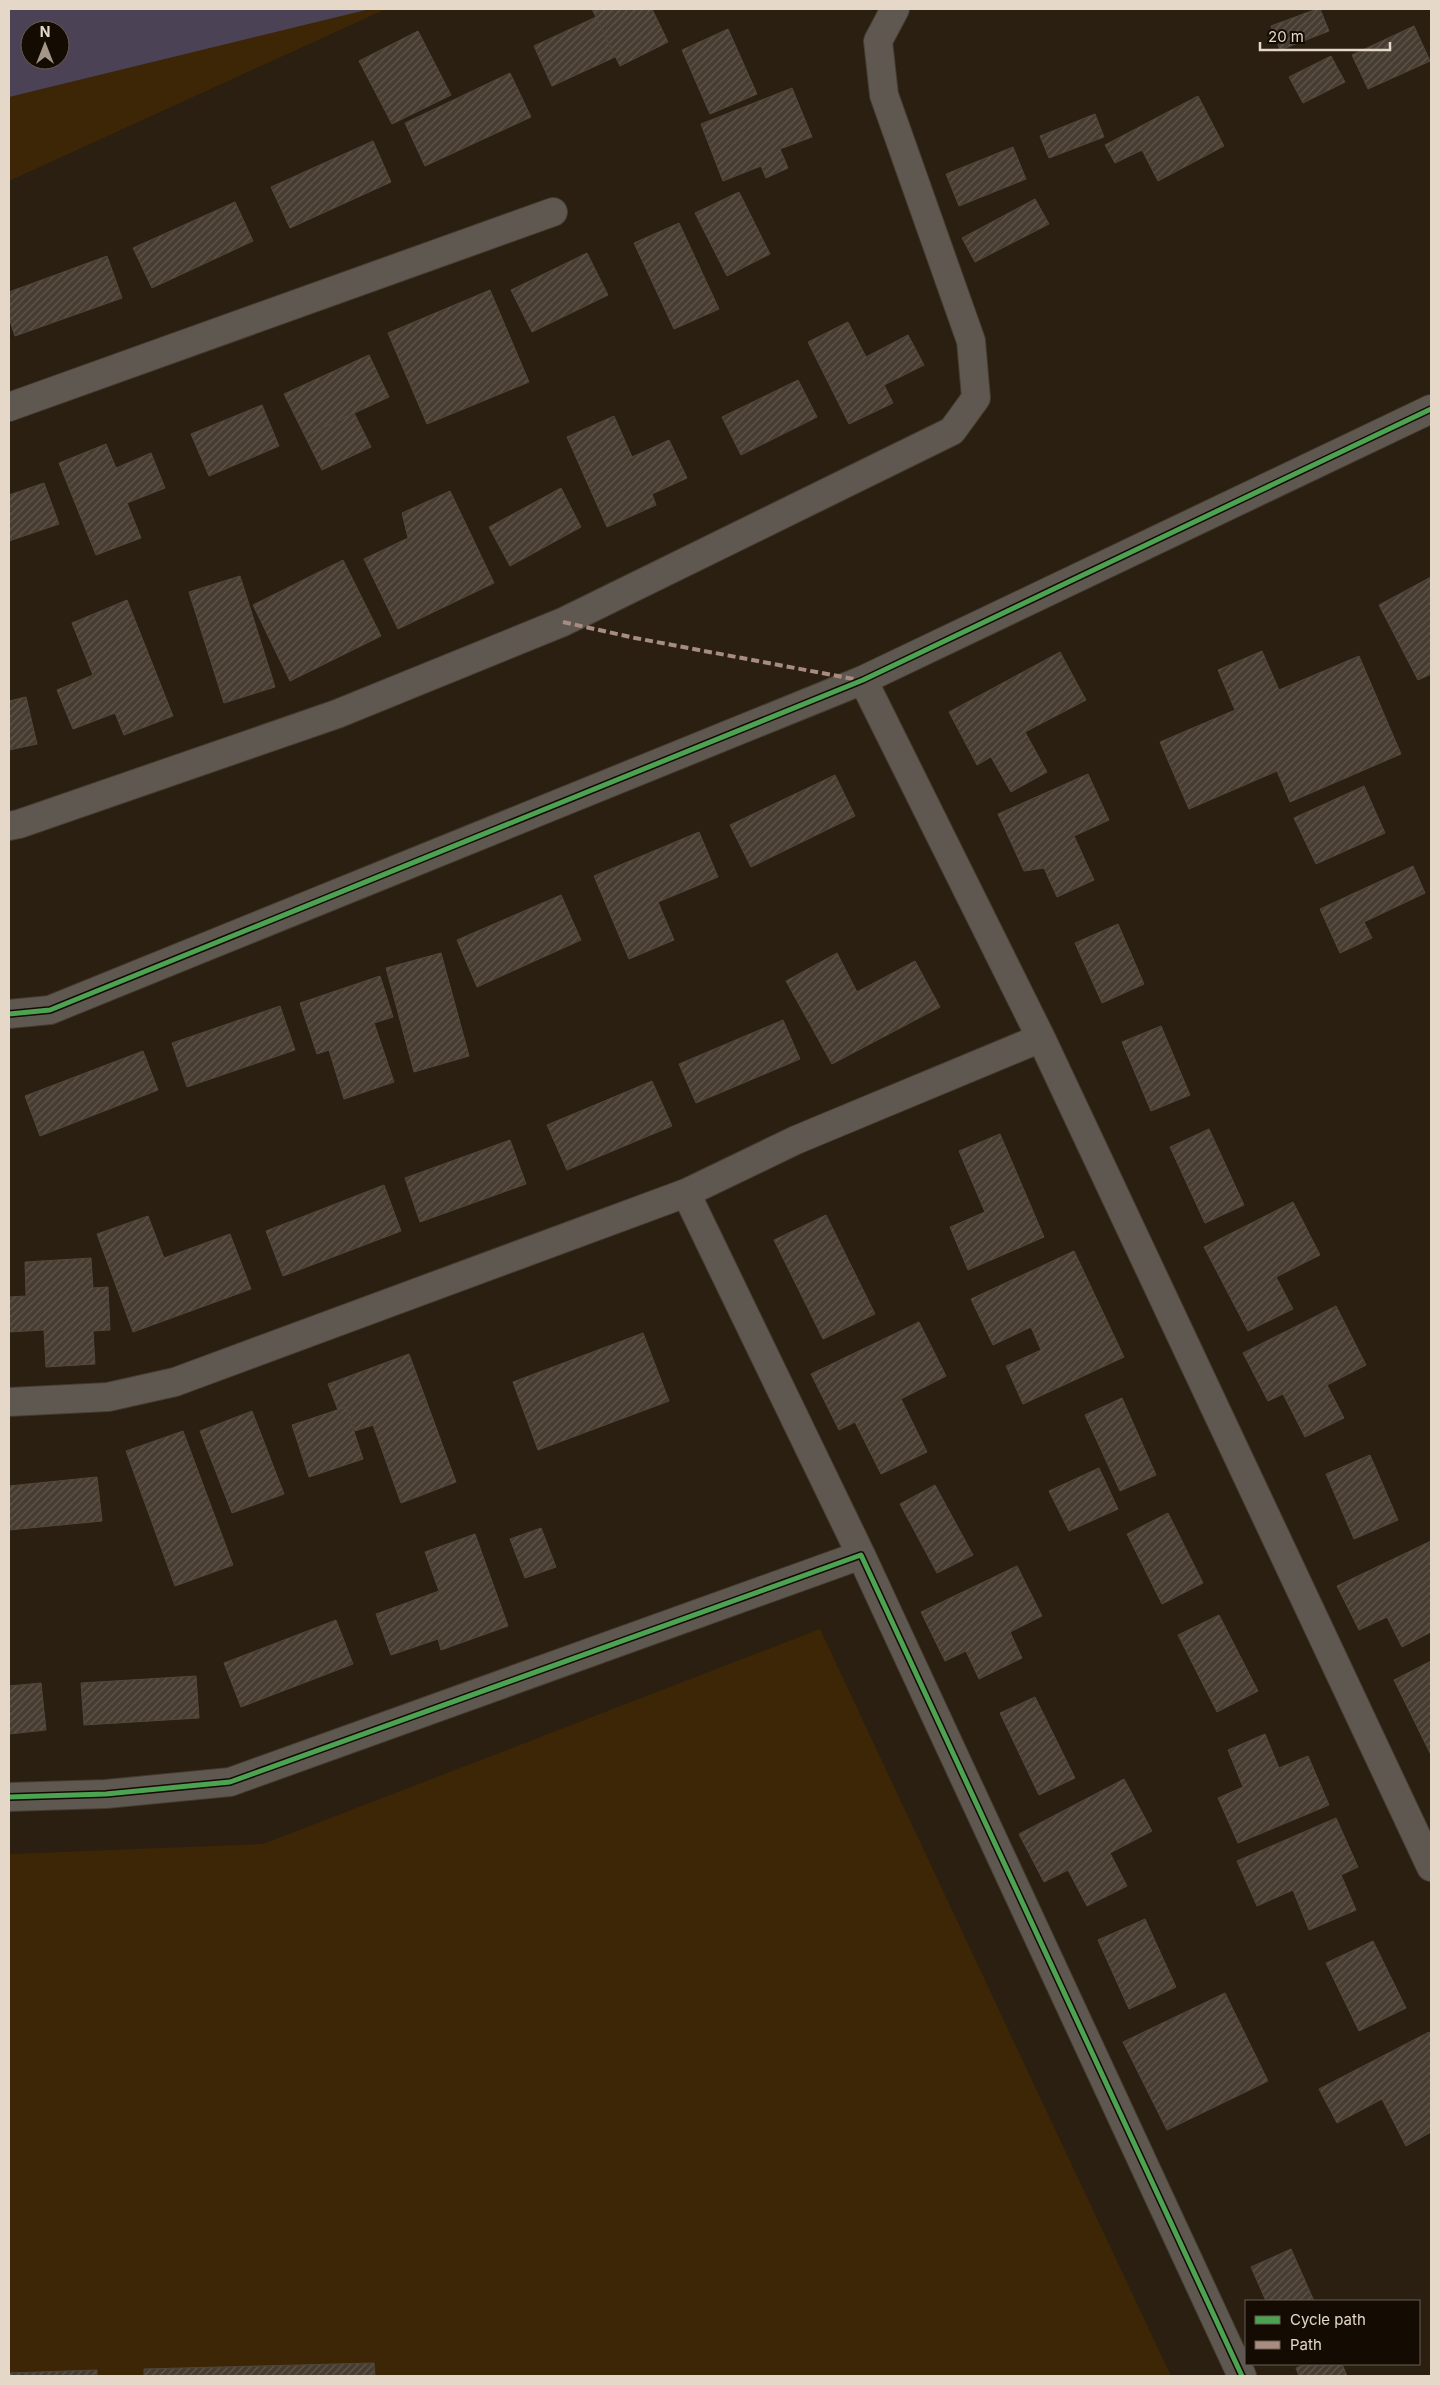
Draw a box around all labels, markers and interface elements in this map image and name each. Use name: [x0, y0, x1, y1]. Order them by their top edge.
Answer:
north arrow: [20, 20, 70, 70]
scale bar: [1260, 20, 1390, 52]
text: N: [40, 23, 50, 40]
text: 20 m: [1268, 27, 1304, 46]
legend: [1245, 2300, 1420, 2365]
text: Cycle path: [1290, 2310, 1366, 2329]
text: Path: [1290, 2335, 1322, 2354]

